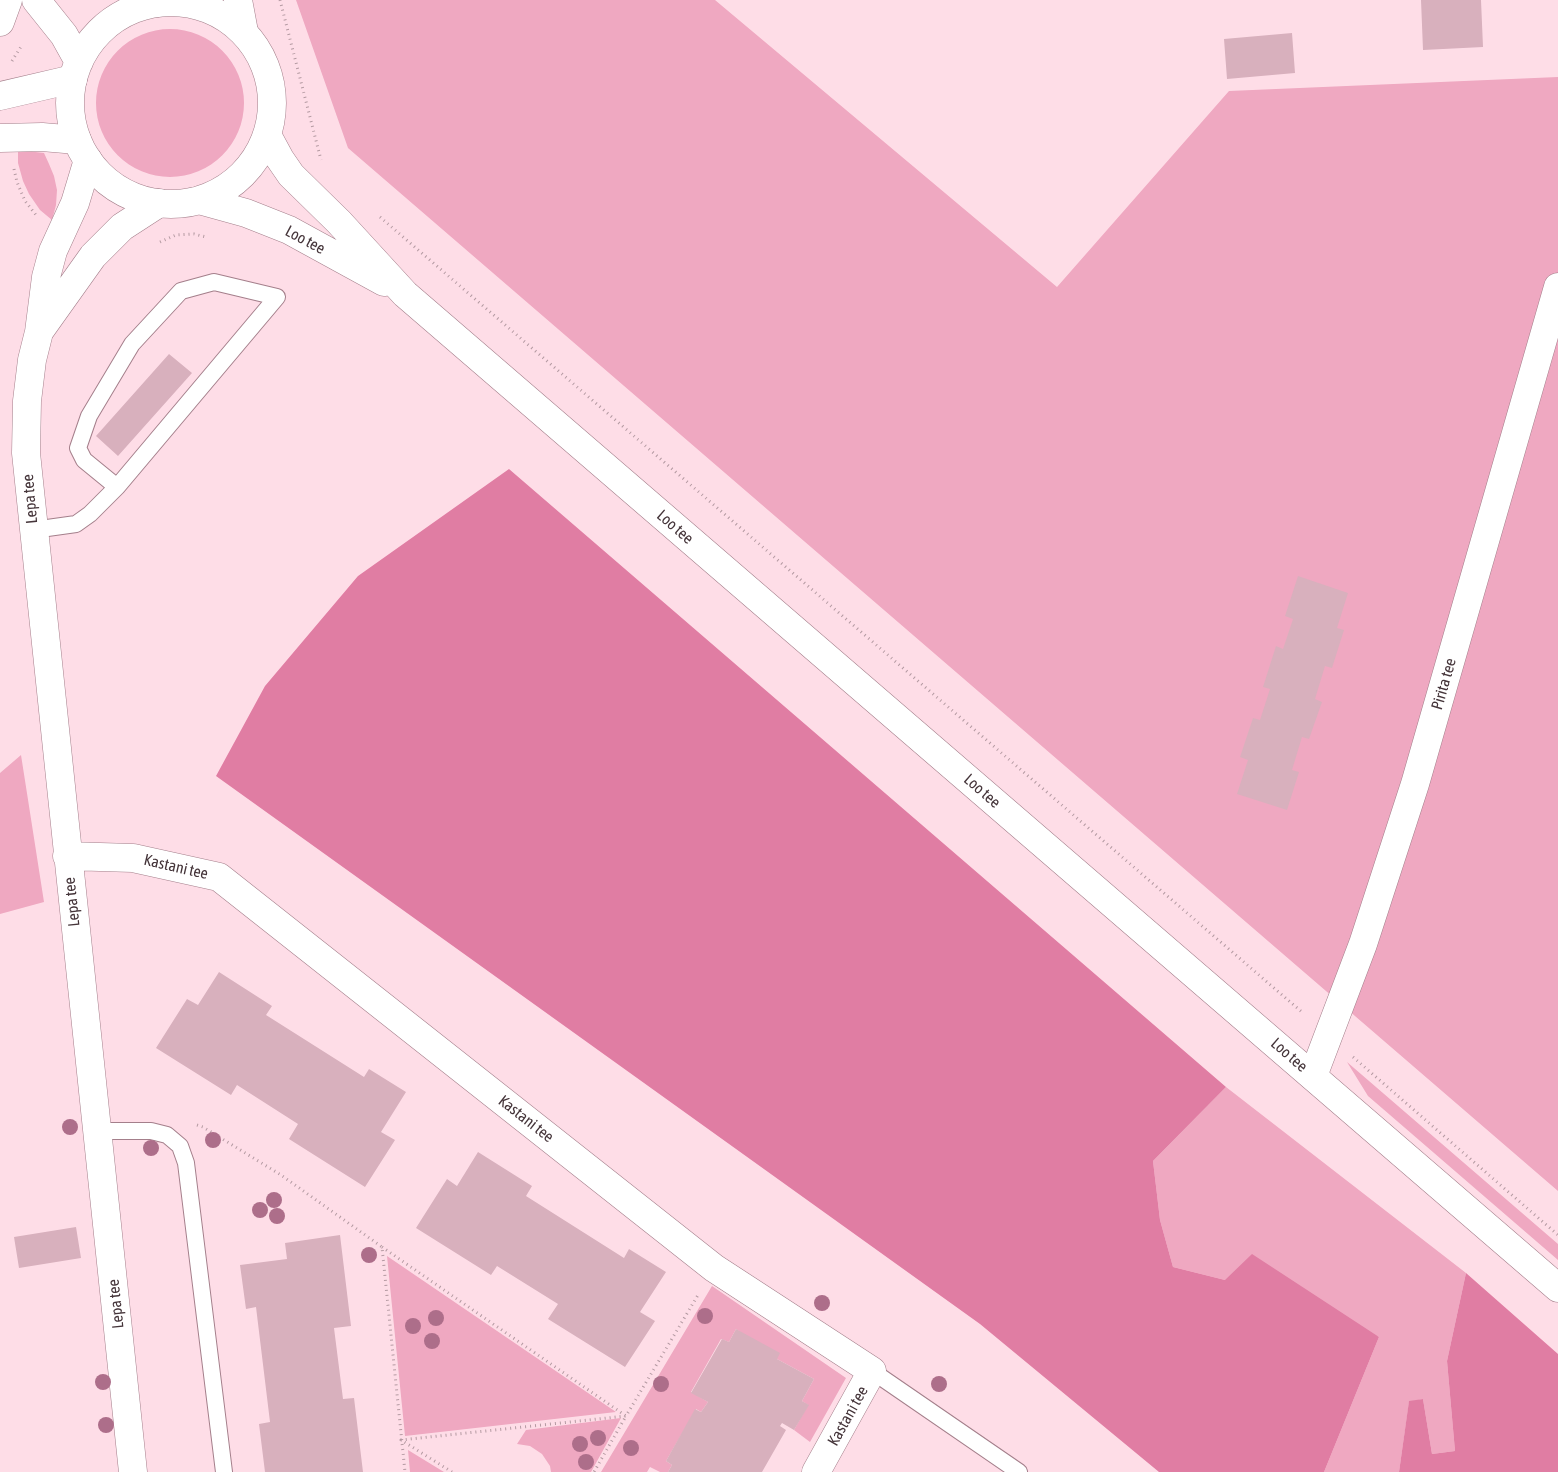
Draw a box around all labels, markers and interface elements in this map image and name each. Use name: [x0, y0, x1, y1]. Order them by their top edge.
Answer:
street label: Loo tee: [282, 222, 328, 258]
street label: Lepa tee: [18, 473, 42, 525]
street label: Loo tee: [653, 506, 697, 548]
street label: Pirita tee: [1428, 656, 1460, 712]
street label: Loo tee: [960, 770, 1004, 812]
street label: Kastani tee: [142, 850, 210, 884]
street label: Lepa tee: [60, 876, 84, 928]
street label: Loo tee: [1267, 1034, 1311, 1076]
street label: Kastani tee: [494, 1091, 558, 1147]
street label: Lepa tee: [104, 1278, 128, 1330]
street label: Kastani tee: [824, 1383, 872, 1449]

